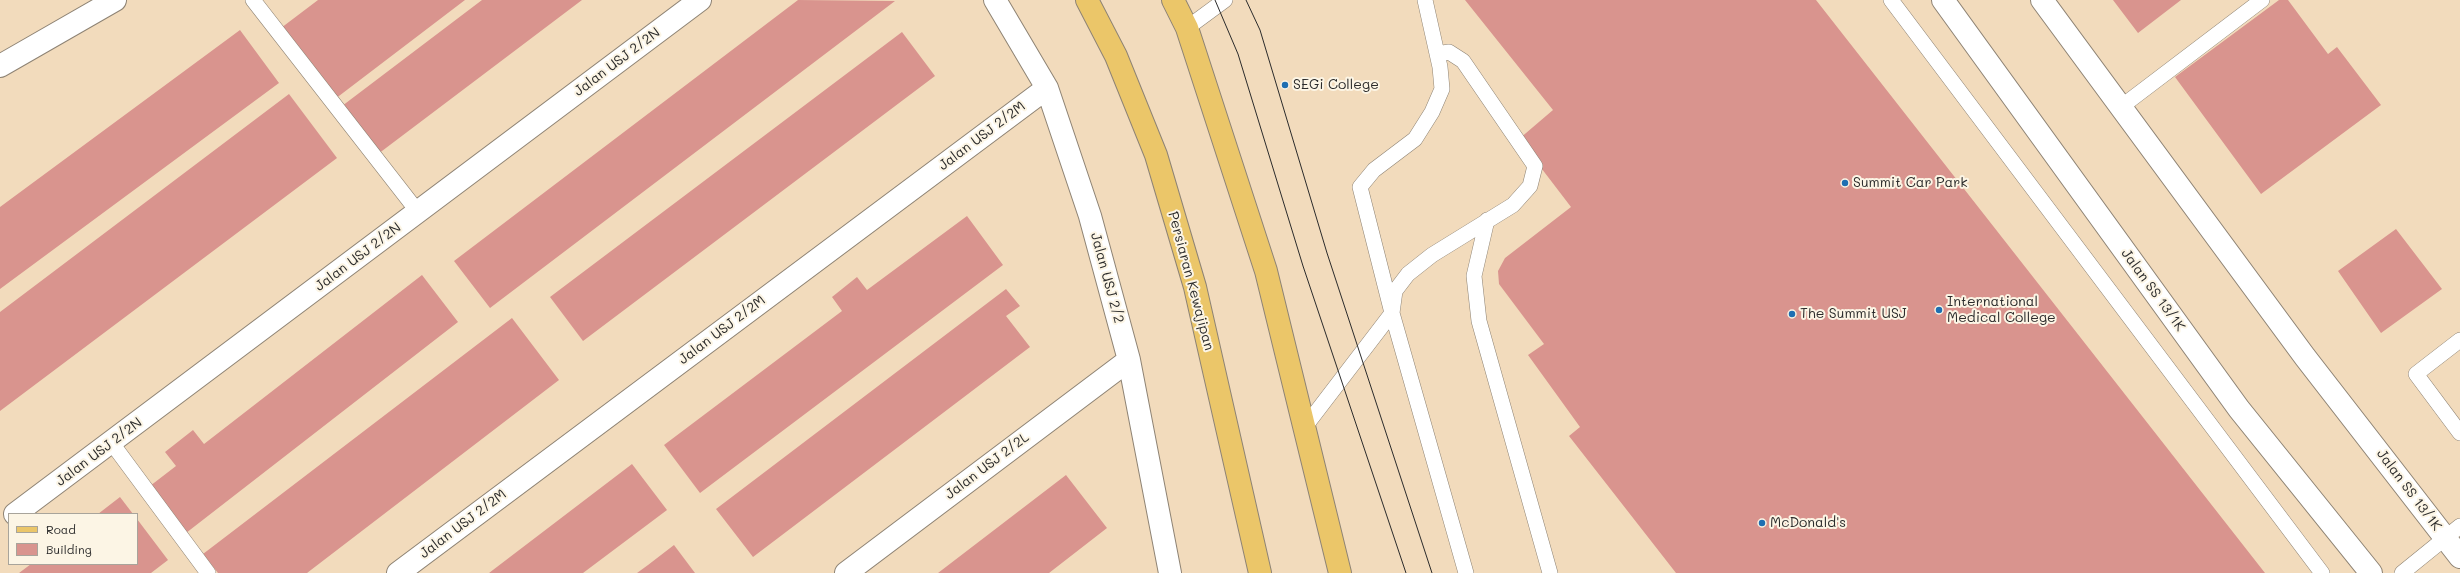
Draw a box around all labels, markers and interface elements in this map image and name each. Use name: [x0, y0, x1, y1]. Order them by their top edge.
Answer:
street label: Jalan USJ 2/2N: [571, 24, 663, 100]
place label: SEGi College: [1293, 77, 1379, 93]
marker: SEGi College: [1280, 80, 1290, 90]
street label: Jalan USJ 2/2M: [935, 98, 1029, 174]
place label: Summit Car Park: [1853, 175, 1968, 191]
marker: Summit Car Park: [1840, 178, 1850, 188]
street label: Persiaran Kewajipan: [1164, 210, 1218, 352]
street label: Jalan USJ 2/2N: [312, 219, 404, 295]
street label: Jalan USJ 2/2: [1087, 231, 1127, 325]
street label: Jalan SS 13/1K: [2117, 246, 2189, 334]
street label: Jalan USJ 2/2M: [675, 292, 769, 368]
place label: International Medical College: [1947, 294, 2056, 326]
marker: International Medical College: [1934, 305, 1944, 315]
place label: The Summit USJ: [1800, 306, 1907, 322]
marker: The Summit USJ: [1787, 309, 1797, 319]
street label: Jalan USJ 2/2N: [53, 414, 145, 490]
street label: Jalan USJ 2/2L: [942, 429, 1032, 503]
street label: Jalan SS 13/1K: [2373, 446, 2445, 534]
street label: Jalan USJ 2/2M: [416, 486, 510, 562]
legend: [8, 513, 138, 565]
place label: McDonald's: [1770, 515, 1846, 531]
marker: McDonald's: [1757, 518, 1767, 528]
text: Road: [46, 521, 76, 537]
text: Building: [46, 541, 92, 557]

